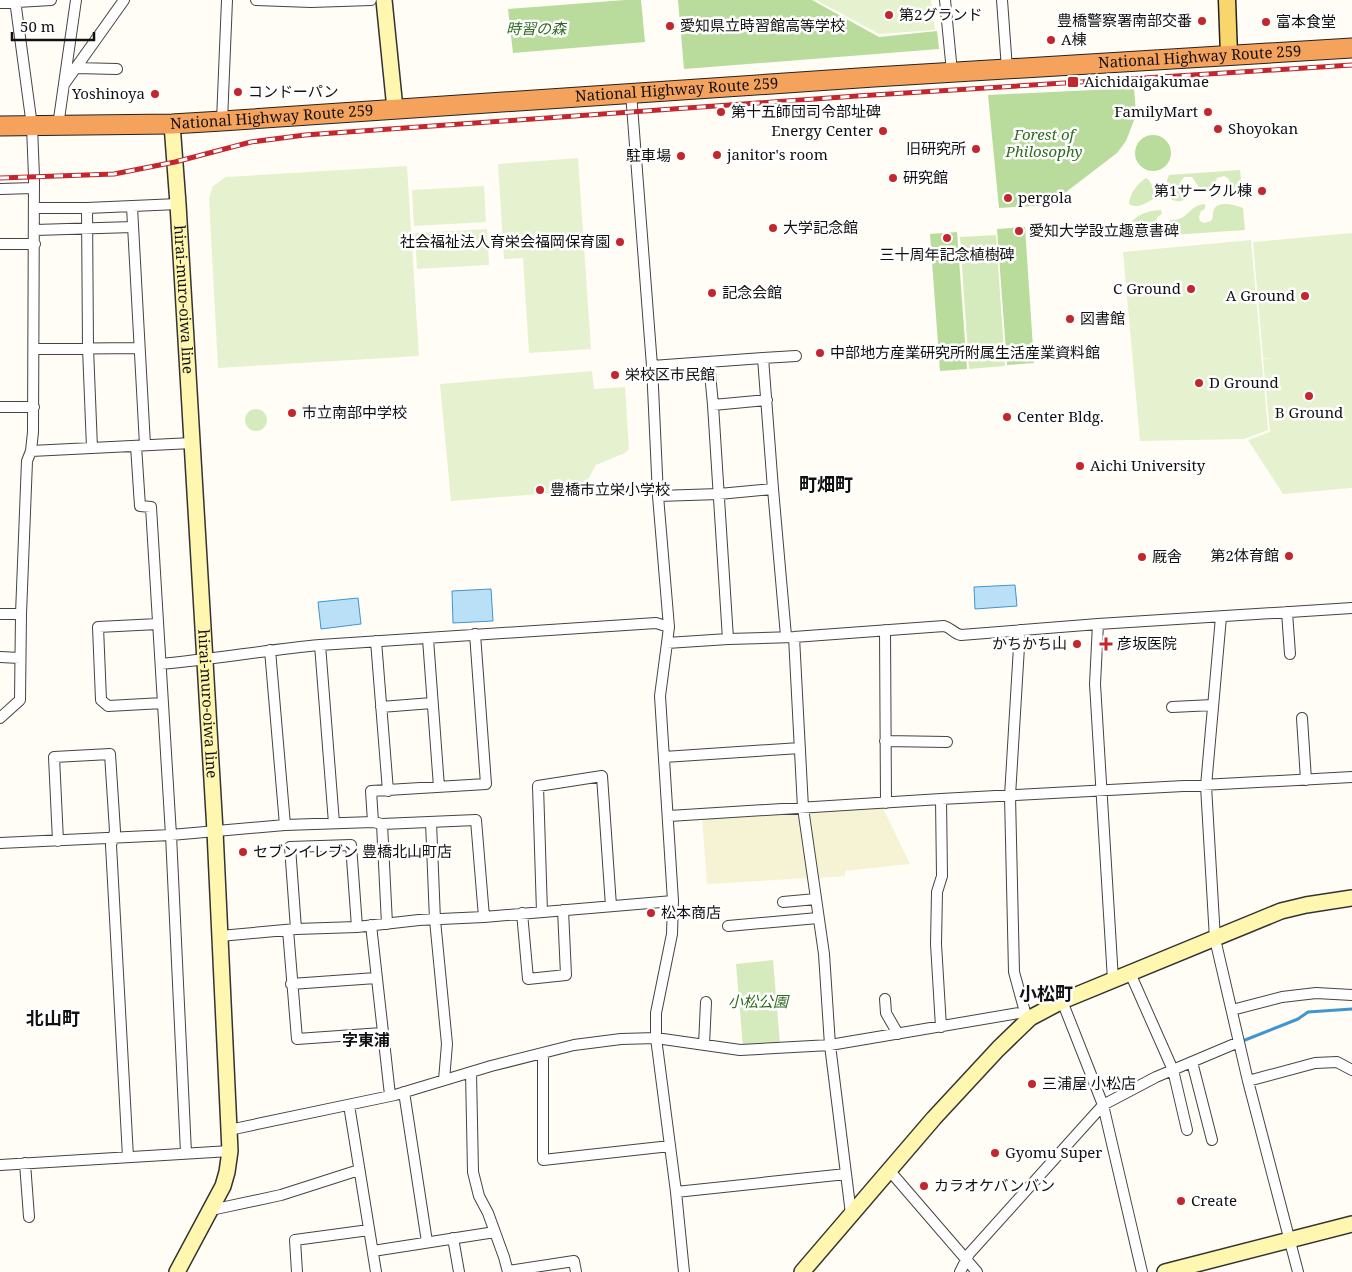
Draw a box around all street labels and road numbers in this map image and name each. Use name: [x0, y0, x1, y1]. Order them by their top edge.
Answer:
street label: National Highway Route 259: [1098, 40, 1302, 72]
street label: National Highway Route 259: [575, 72, 779, 106]
street label: National Highway Route 259: [170, 99, 374, 133]
street label: hirai-muro-oiwa line: [170, 225, 199, 375]
street label: hirai-muro-oiwa line: [194, 629, 223, 779]

